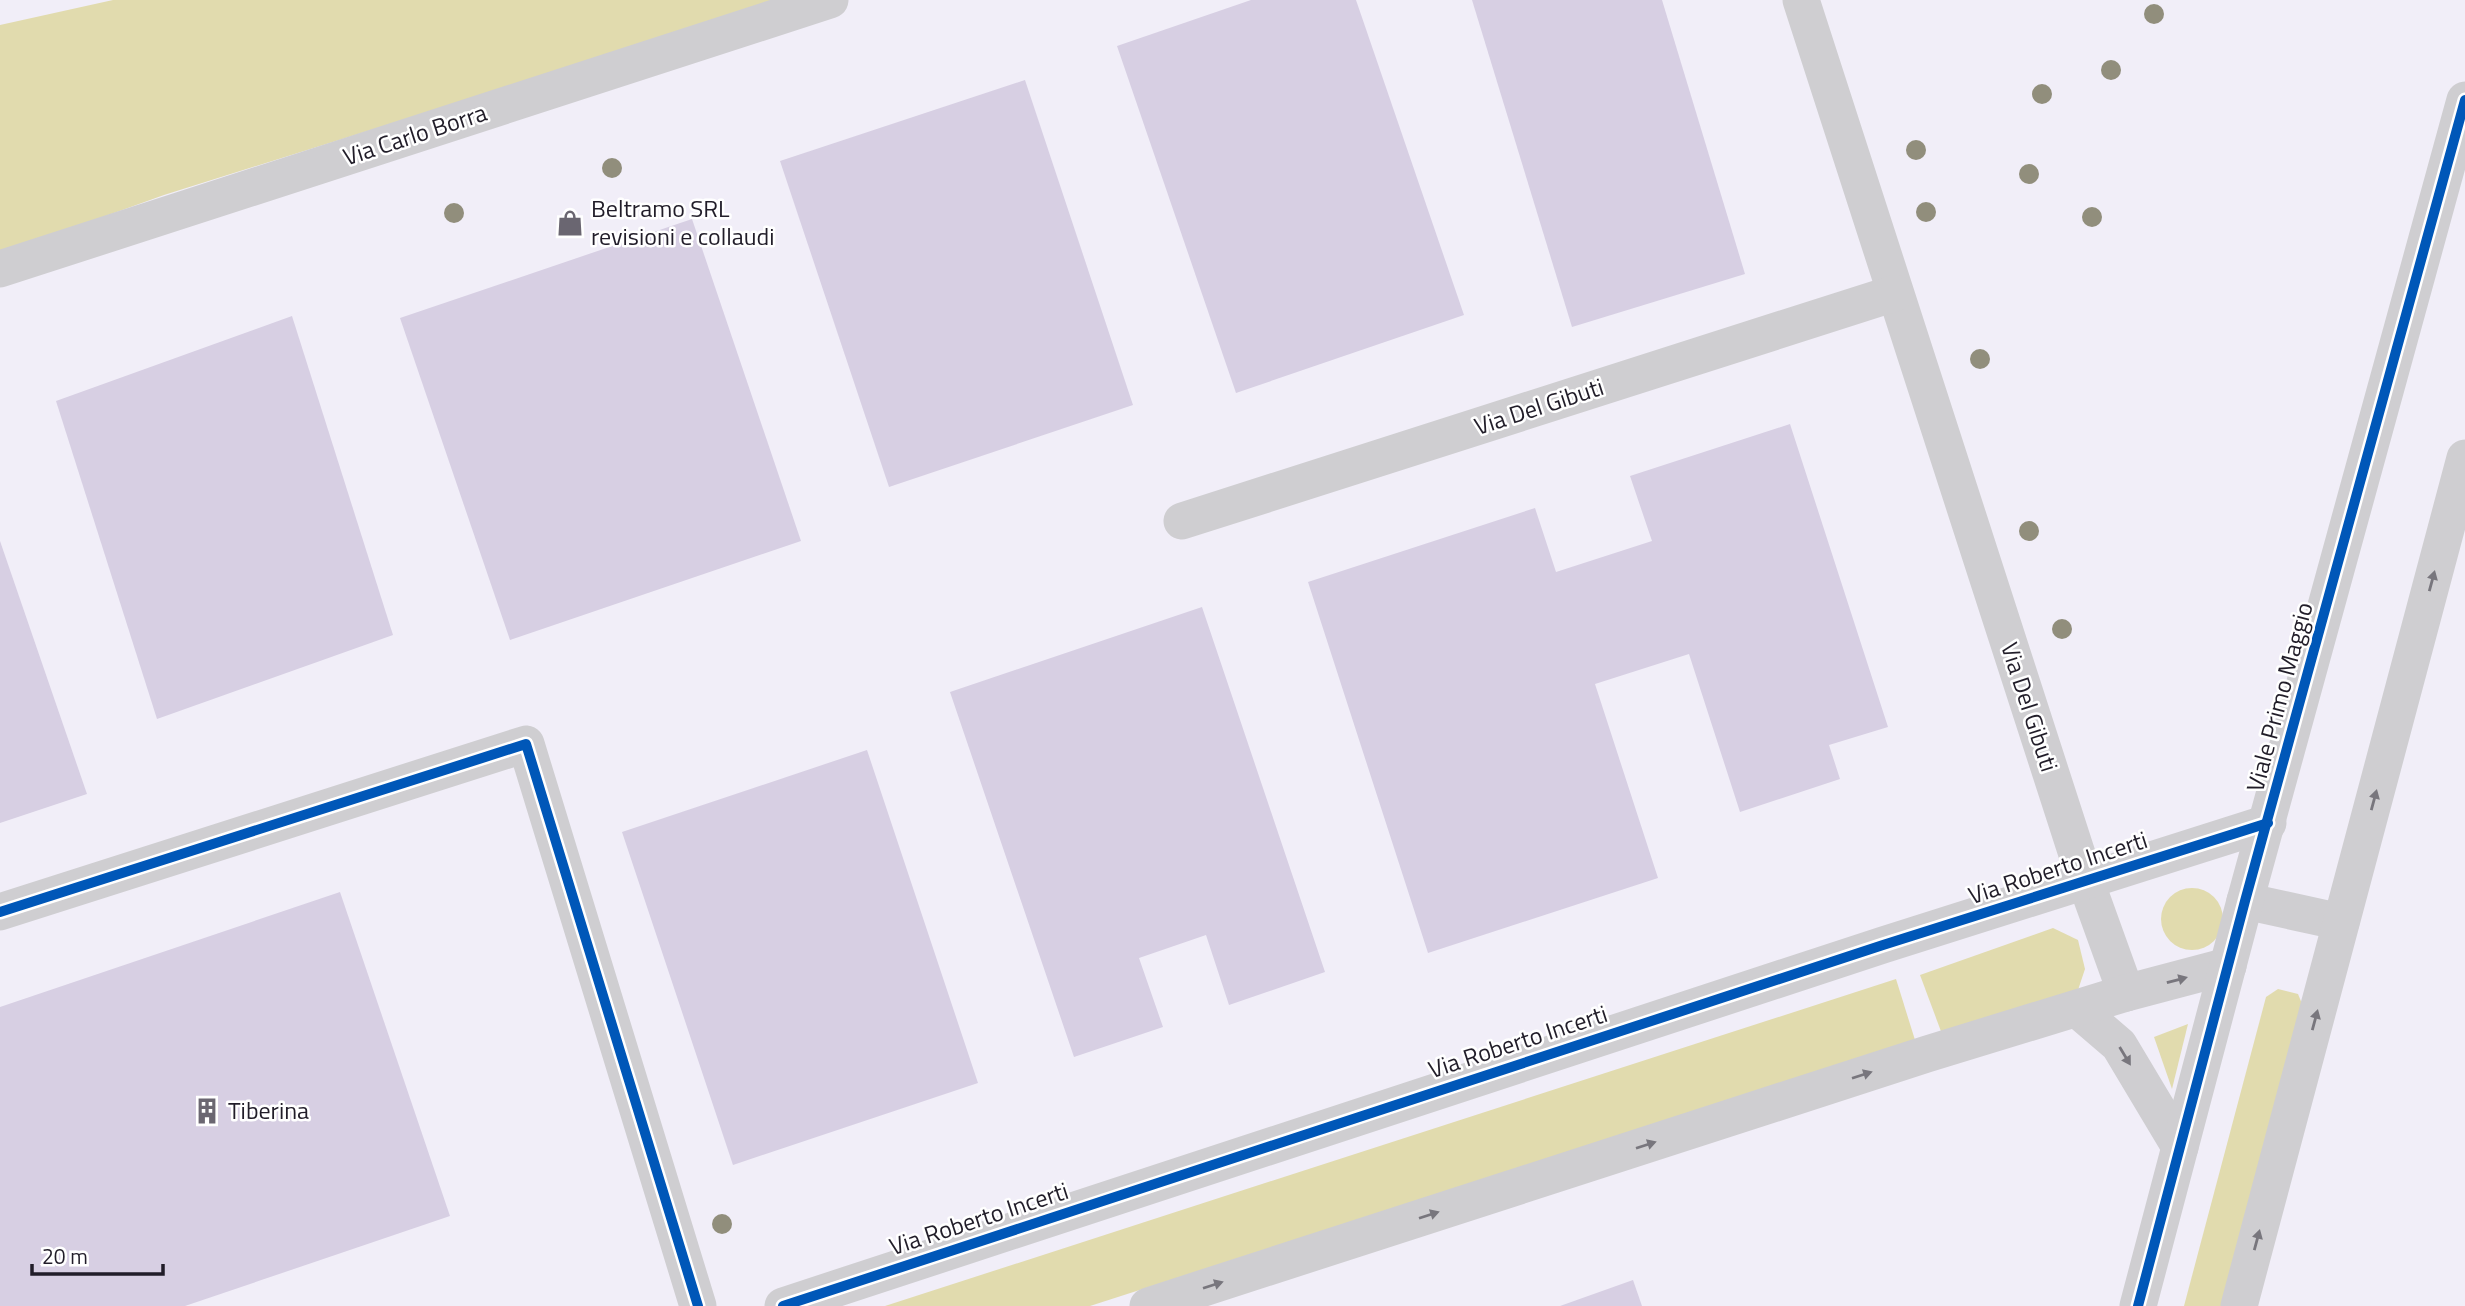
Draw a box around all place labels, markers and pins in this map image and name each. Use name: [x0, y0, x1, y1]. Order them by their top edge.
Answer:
place label: Beltramo SRL revisioni e collaudi: [591, 190, 775, 254]
shop icon: Beltramo SRL revisioni e collaudi: [555, 208, 585, 238]
place label: Tiberina: [228, 1092, 309, 1128]
building icon: Tiberina: [192, 1096, 222, 1126]

